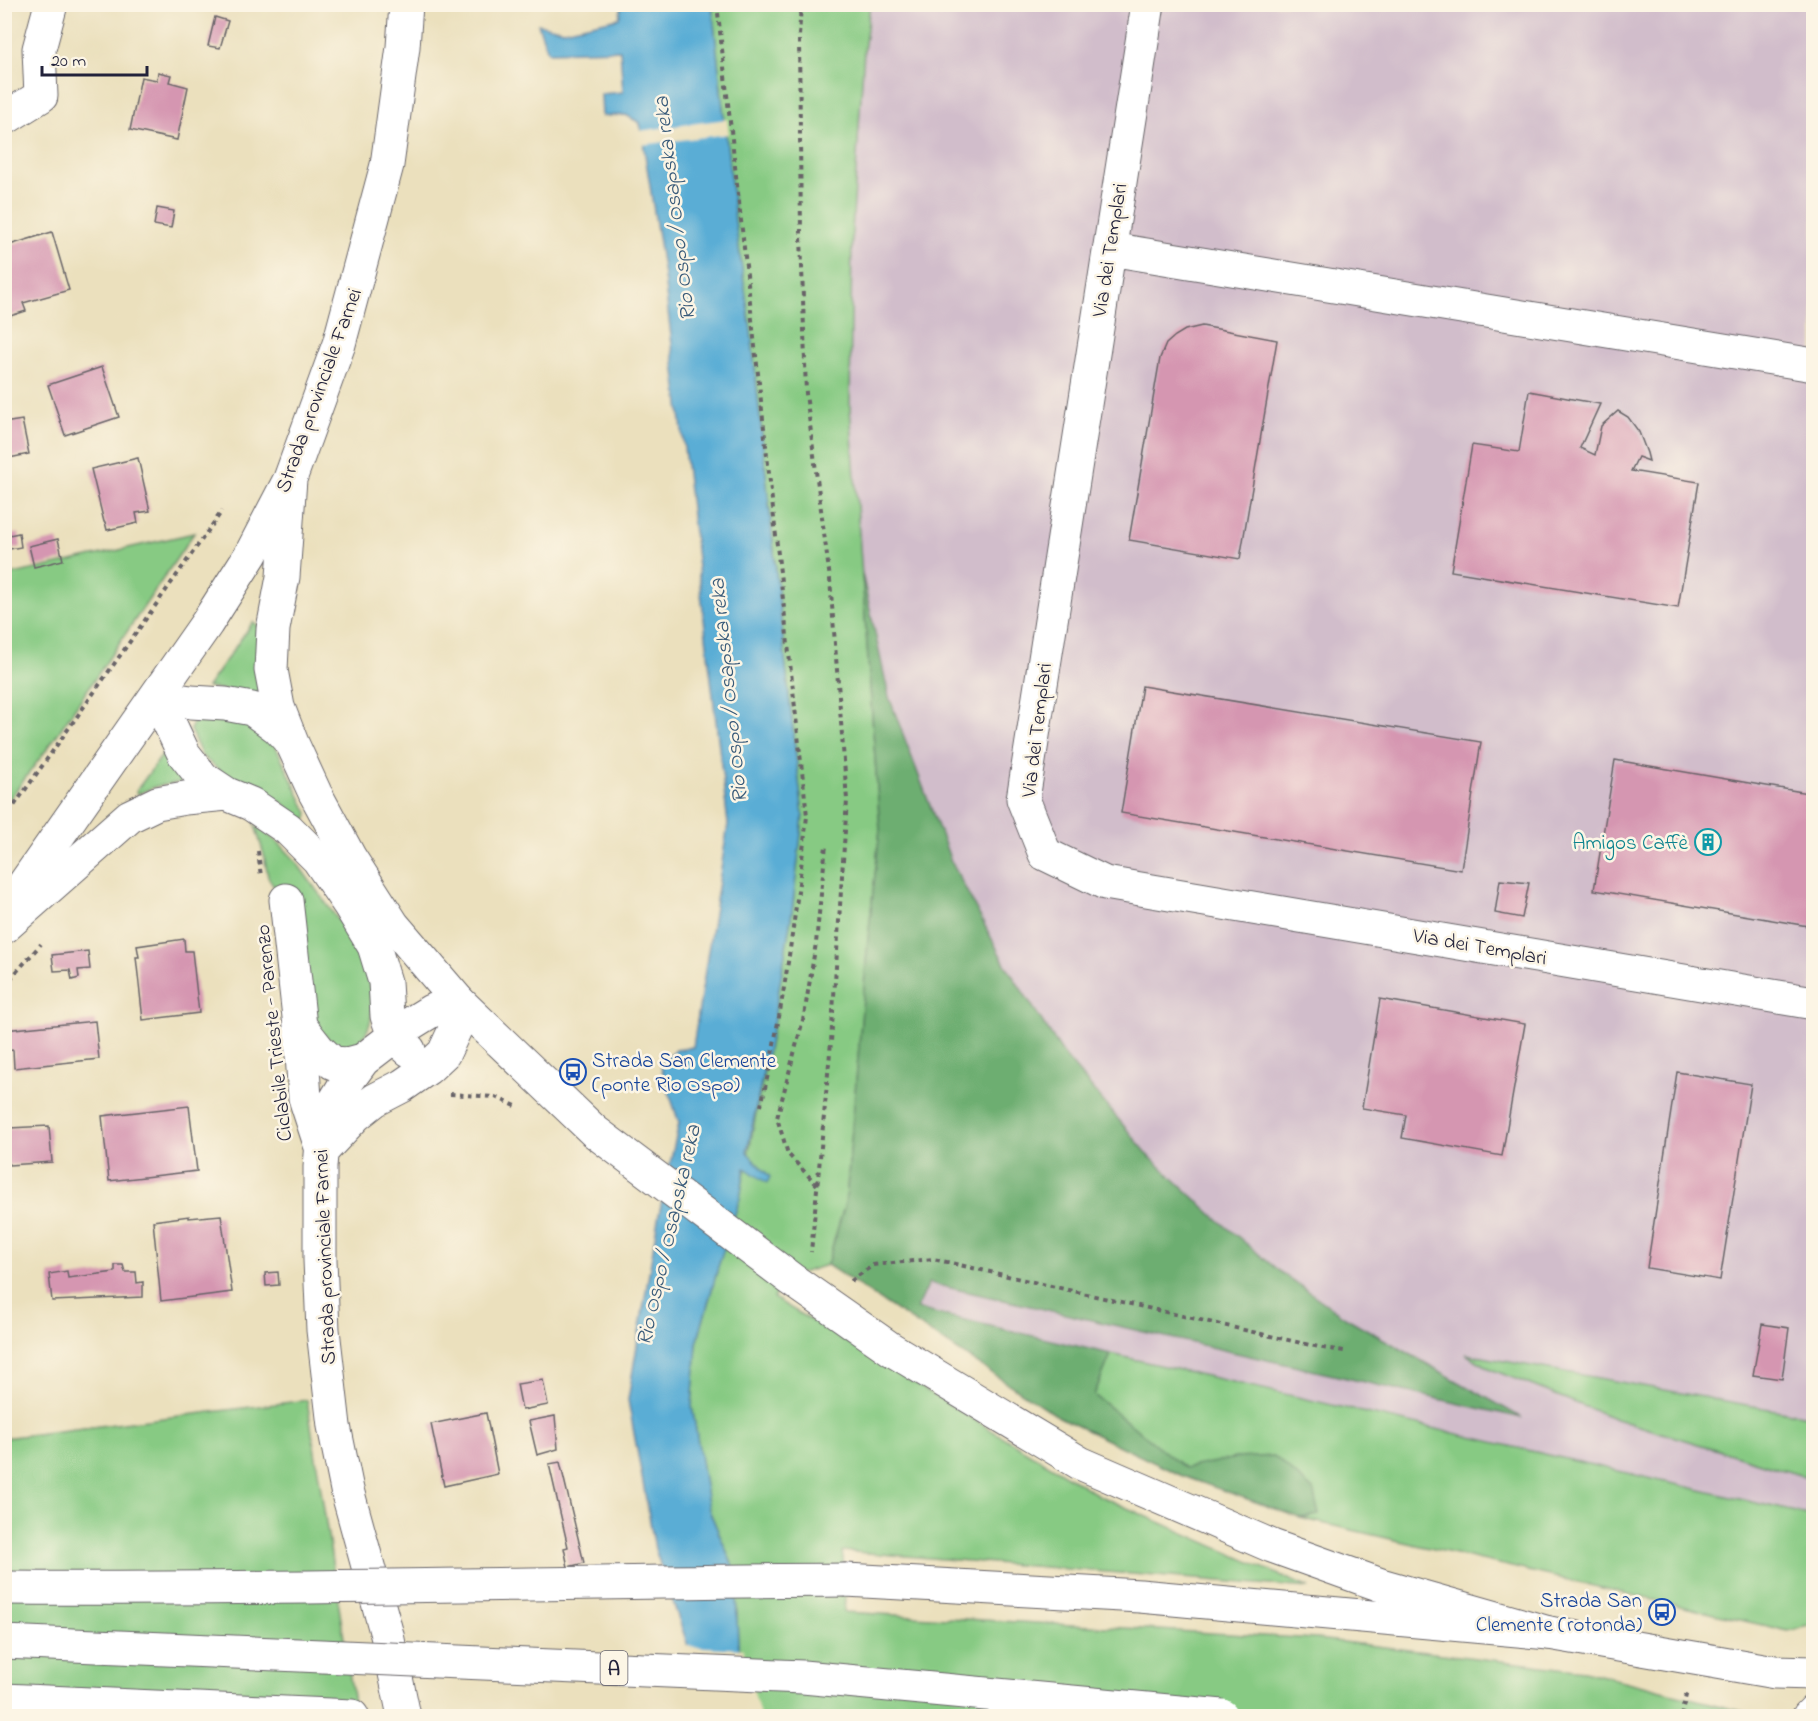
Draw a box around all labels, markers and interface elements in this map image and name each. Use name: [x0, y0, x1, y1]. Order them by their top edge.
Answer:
scale bar: [42, 39, 147, 77]
text: 20 m: [51, 49, 86, 75]
water label: Rio Ospo / Osapska reka: [646, 93, 706, 323]
street label: Via dei Templari: [1085, 181, 1136, 320]
street label: Strada provinciale Farnei: [269, 284, 371, 497]
water label: Rio Ospo / Osapska reka: [702, 576, 758, 805]
street label: Via dei Templari: [1015, 661, 1061, 800]
building icon: Amigos Caffè: [1693, 827, 1723, 857]
place label: Amigos Caffè: [1573, 829, 1689, 861]
street label: Via dei Templari: [1409, 921, 1549, 974]
street label: Ciclabile Trieste - Parenzo: [249, 923, 301, 1143]
place label: Strada San Clemente (ponte Rio Ospo): [592, 1047, 777, 1101]
bus stop icon: Strada San Clemente (ponte Rio Ospo): [558, 1057, 588, 1087]
water label: Rio Ospo / Osapska reka: [629, 1121, 711, 1349]
street label: Strada provinciale Farnei: [307, 1149, 345, 1365]
place label: Strada San Clemente (rotonda): [1476, 1587, 1642, 1641]
bus stop icon: Strada San Clemente (rotonda): [1647, 1597, 1677, 1627]
road number: A: [600, 1651, 628, 1685]

